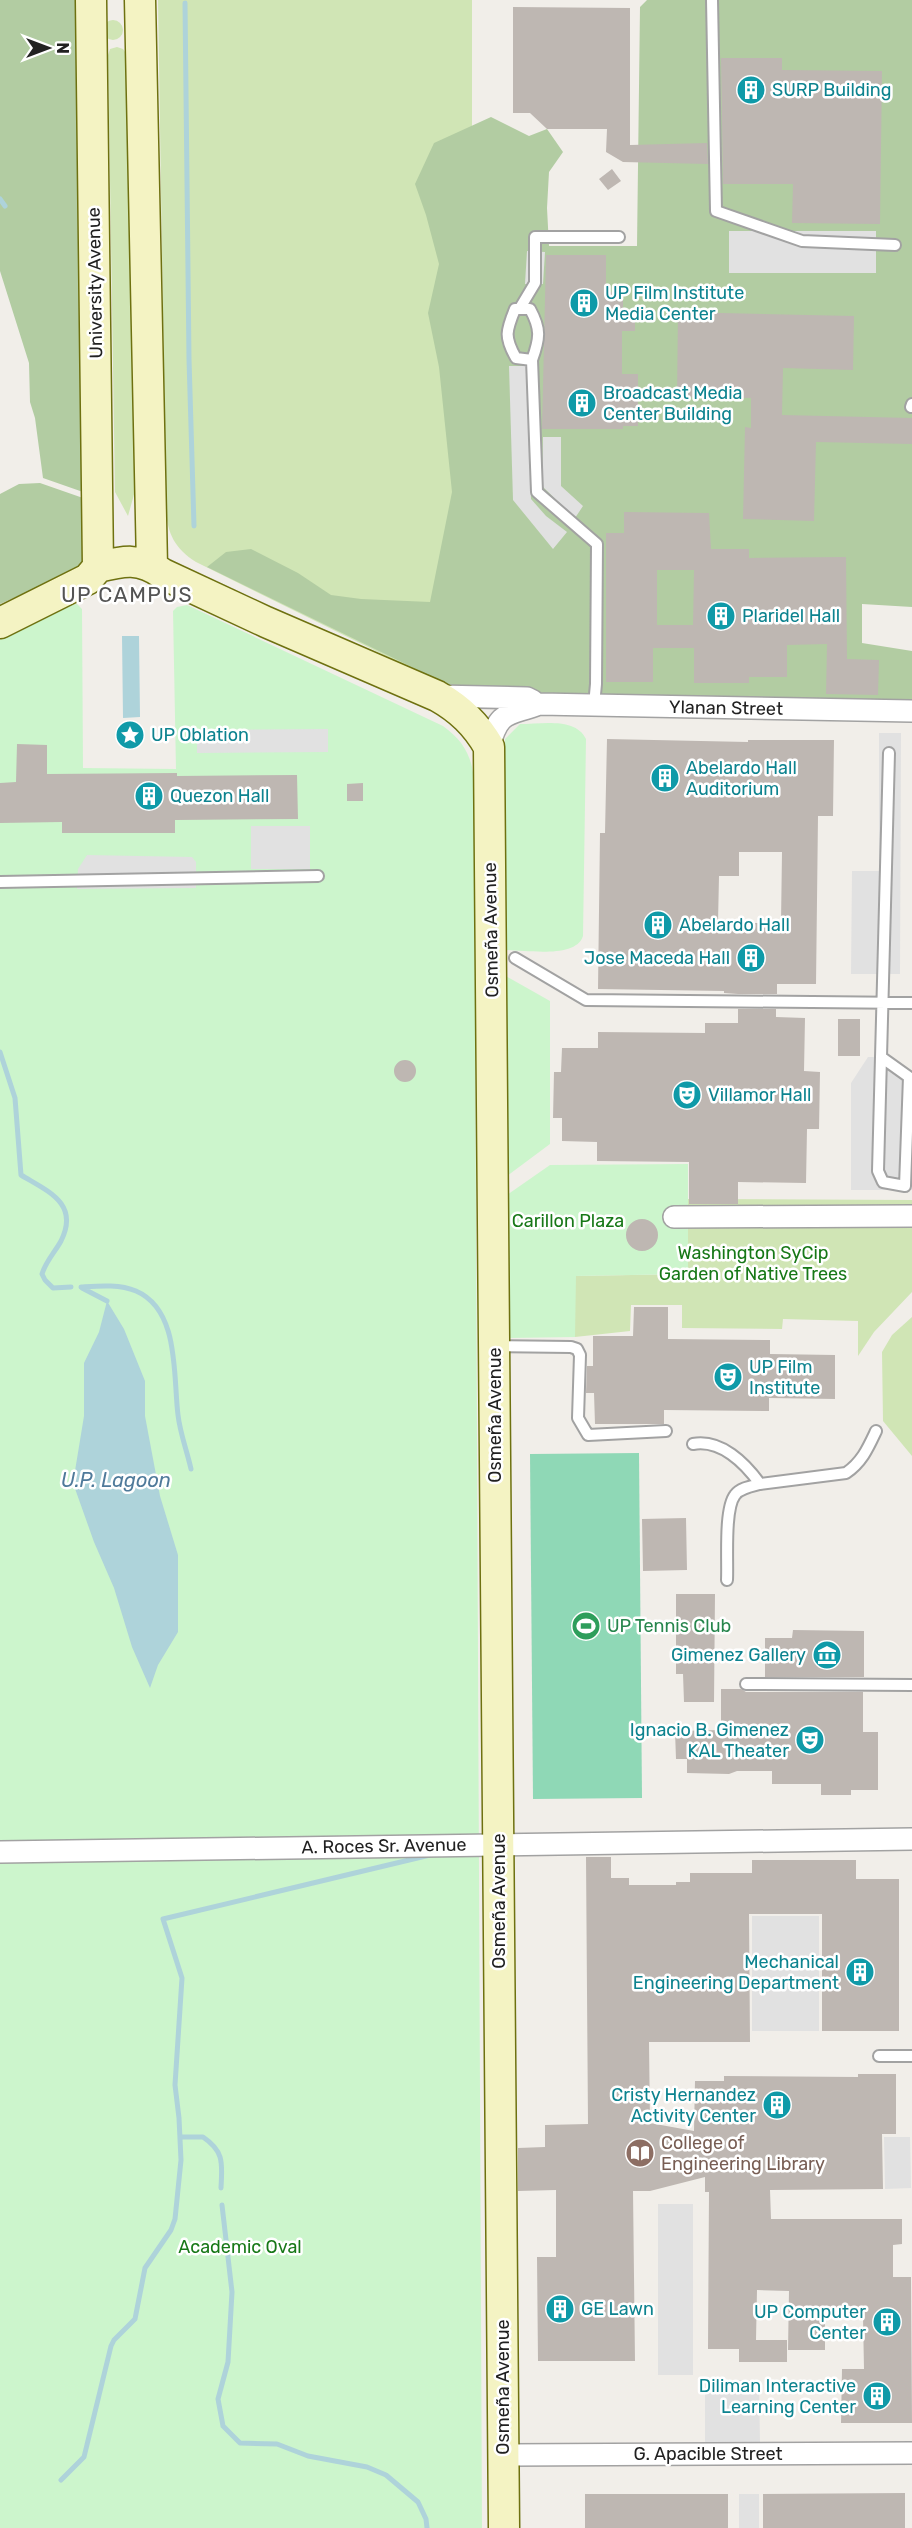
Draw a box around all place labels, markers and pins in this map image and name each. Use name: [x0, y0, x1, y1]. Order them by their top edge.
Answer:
building icon: SURP Building: [735, 74, 767, 106]
place label: SURP Building: [772, 79, 891, 101]
place label: UP Film Institute Media Center: [605, 282, 744, 325]
building icon: UP Film Institute Media Center: [568, 287, 600, 319]
place label: Broadcast Media Center Building: [603, 382, 743, 425]
building icon: Broadcast Media Center Building: [566, 387, 598, 419]
building icon: Plaridel Hall: [705, 600, 737, 632]
place label: Plaridel Hall: [742, 605, 840, 627]
place icon: UP Oblation: [114, 719, 146, 751]
place label: UP Oblation: [151, 724, 249, 746]
place label: Abelardo Hall Auditorium: [686, 757, 797, 800]
building icon: Abelardo Hall Auditorium: [649, 762, 681, 794]
building icon: Quezon Hall: [133, 780, 165, 812]
place label: Quezon Hall: [170, 785, 269, 807]
building icon: Abelardo Hall: [642, 909, 674, 941]
place label: Abelardo Hall: [679, 914, 790, 936]
building icon: Jose Maceda Hall: [735, 942, 767, 974]
place label: Jose Maceda Hall: [584, 947, 730, 969]
theatre icon: Villamor Hall: [671, 1079, 703, 1111]
place label: Villamor Hall: [708, 1084, 811, 1106]
place label: UP Film Institute: [749, 1356, 820, 1399]
theatre icon: UP Film Institute: [712, 1361, 744, 1393]
sports icon: UP Tennis Club: [570, 1610, 602, 1642]
place label: UP Tennis Club: [607, 1615, 731, 1637]
museum icon: Gimenez Gallery: [811, 1639, 843, 1671]
place label: Gimenez Gallery: [671, 1644, 806, 1666]
place label: Ignacio B. Gimenez KAL Theater: [630, 1719, 789, 1762]
theatre icon: Ignacio B. Gimenez KAL Theater: [794, 1724, 826, 1756]
place label: Mechanical Engineering Department: [633, 1951, 839, 1994]
building icon: Mechanical Engineering Department: [844, 1956, 876, 1988]
place label: Cristy Hernandez Activity Center: [611, 2084, 756, 2127]
building icon: Cristy Hernandez Activity Center: [761, 2089, 793, 2121]
place label: College of Engineering Library: [661, 2132, 825, 2175]
library icon: College of Engineering Library: [624, 2137, 656, 2169]
building icon: GE Lawn: [544, 2293, 576, 2325]
place label: GE Lawn: [581, 2298, 654, 2320]
place label: UP Computer Center: [754, 2301, 866, 2344]
building icon: UP Computer Center: [871, 2306, 903, 2338]
place label: Diliman Interactive Learning Center: [699, 2375, 856, 2418]
building icon: Diliman Interactive Learning Center: [861, 2380, 893, 2412]

